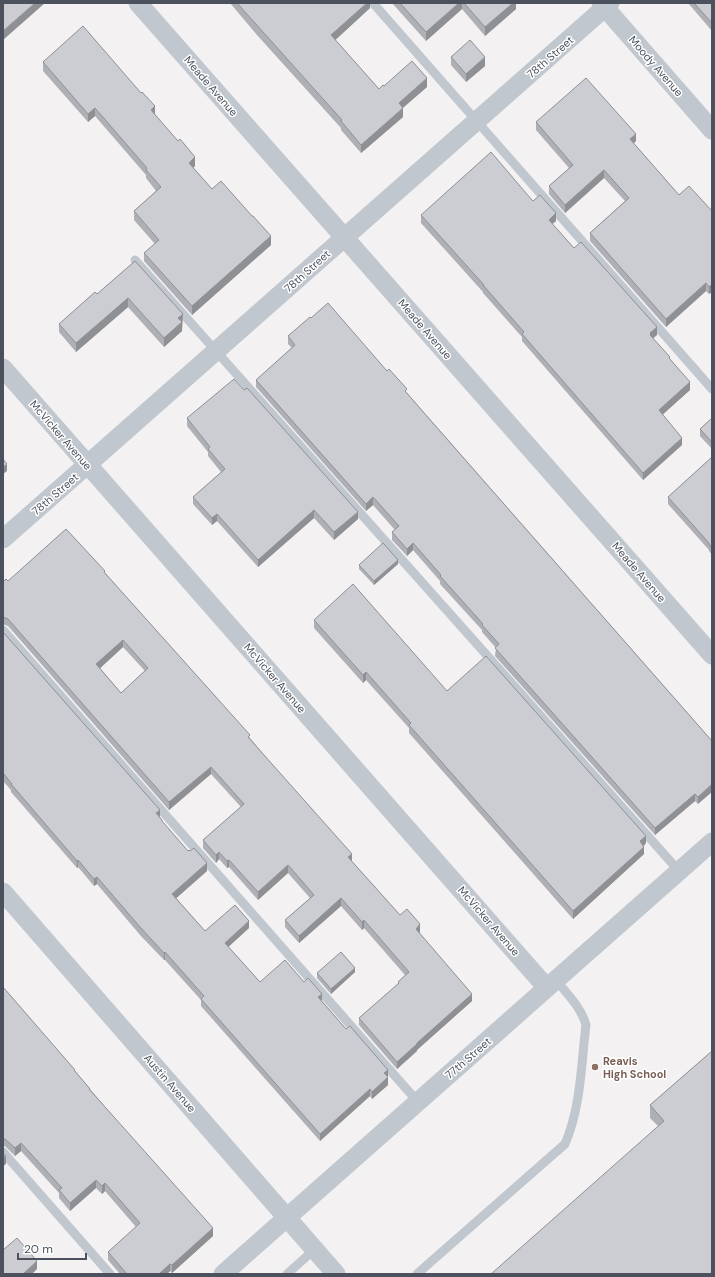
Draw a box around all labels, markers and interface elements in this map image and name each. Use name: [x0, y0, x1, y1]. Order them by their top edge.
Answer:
street label: 78th Street: [524, 33, 576, 81]
street label: Moody Avenue: [626, 33, 686, 99]
street label: Meade Avenue: [181, 53, 241, 119]
street label: 78th Street: [281, 247, 333, 295]
street label: Meade Avenue: [395, 296, 455, 362]
street label: McVicker Avenue: [27, 397, 95, 473]
street label: 78th Street: [29, 470, 81, 518]
street label: Meade Avenue: [609, 539, 669, 605]
street label: McVicker Avenue: [241, 640, 309, 716]
street label: McVicker Avenue: [455, 883, 523, 959]
street label: 77th Street: [442, 1034, 494, 1082]
street label: Austin Avenue: [141, 1051, 199, 1115]
place label: Reavis High School: [603, 1054, 666, 1081]
marker: Reavis High School: [590, 1062, 600, 1072]
scale bar: [18, 1235, 86, 1261]
text: 20 m: [24, 1241, 53, 1257]

